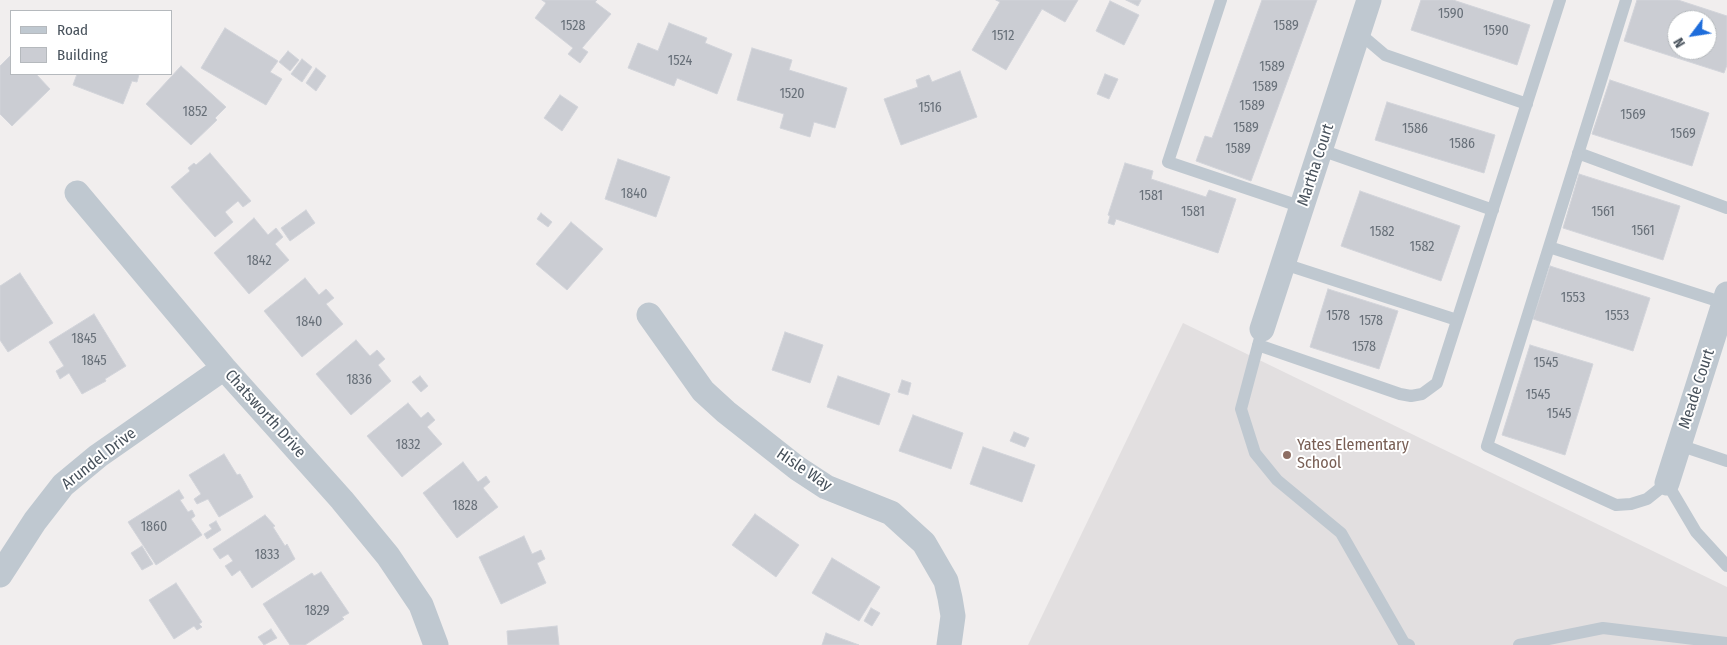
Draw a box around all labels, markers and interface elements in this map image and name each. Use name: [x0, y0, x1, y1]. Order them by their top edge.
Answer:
house number: 1590: [1438, 6, 1464, 22]
legend: [10, 10, 172, 75]
north arrow: [1667, 10, 1717, 60]
house number: 1528: [561, 18, 585, 34]
house number: 1589: [1273, 18, 1299, 34]
text: Road: [57, 21, 88, 39]
house number: 1590: [1483, 23, 1509, 39]
house number: 1512: [992, 28, 1014, 44]
text: N: [1670, 35, 1689, 50]
text: Building: [57, 46, 108, 64]
house number: 1524: [668, 53, 692, 69]
house number: 1589: [1259, 59, 1285, 75]
house number: 1589: [1252, 79, 1278, 95]
house number: 1520: [779, 86, 805, 102]
house number: 1589: [1239, 98, 1265, 114]
house number: 1516: [918, 100, 942, 116]
house number: 1852: [183, 104, 207, 120]
house number: 1569: [1620, 107, 1646, 123]
house number: 1589: [1233, 120, 1259, 136]
street label: Martha Court: [1294, 121, 1338, 209]
house number: 1586: [1402, 121, 1428, 137]
house number: 1569: [1670, 126, 1696, 142]
house number: 1586: [1449, 136, 1475, 152]
house number: 1589: [1225, 141, 1251, 157]
house number: 1840: [621, 186, 647, 202]
house number: 1581: [1139, 188, 1163, 204]
house number: 1581: [1181, 204, 1205, 220]
house number: 1561: [1591, 204, 1615, 220]
house number: 1561: [1631, 223, 1655, 239]
house number: 1582: [1370, 224, 1394, 240]
house number: 1582: [1410, 239, 1434, 255]
house number: 1842: [246, 253, 272, 269]
house number: 1553: [1561, 290, 1585, 306]
house number: 1578: [1326, 308, 1350, 324]
house number: 1553: [1605, 308, 1629, 324]
house number: 1578: [1359, 313, 1383, 329]
house number: 1840: [296, 314, 322, 330]
house number: 1845: [71, 331, 97, 347]
house number: 1578: [1352, 339, 1376, 355]
street label: Meade Court: [1675, 347, 1719, 431]
house number: 1845: [81, 353, 107, 369]
house number: 1545: [1534, 355, 1558, 371]
street label: Chatsworth Drive: [220, 366, 310, 462]
house number: 1836: [346, 372, 372, 388]
house number: 1545: [1526, 387, 1550, 403]
house number: 1545: [1547, 406, 1571, 422]
street label: Arundel Drive: [58, 424, 140, 494]
place label: Yates Elementary School: [1297, 436, 1409, 474]
house number: 1832: [396, 437, 420, 453]
street label: Hisle Way: [773, 445, 835, 495]
marker: Yates Elementary School: [1281, 449, 1293, 461]
house number: 1828: [452, 498, 478, 514]
house number: 1860: [141, 519, 167, 535]
house number: 1833: [254, 547, 280, 563]
house number: 1829: [304, 603, 330, 619]

